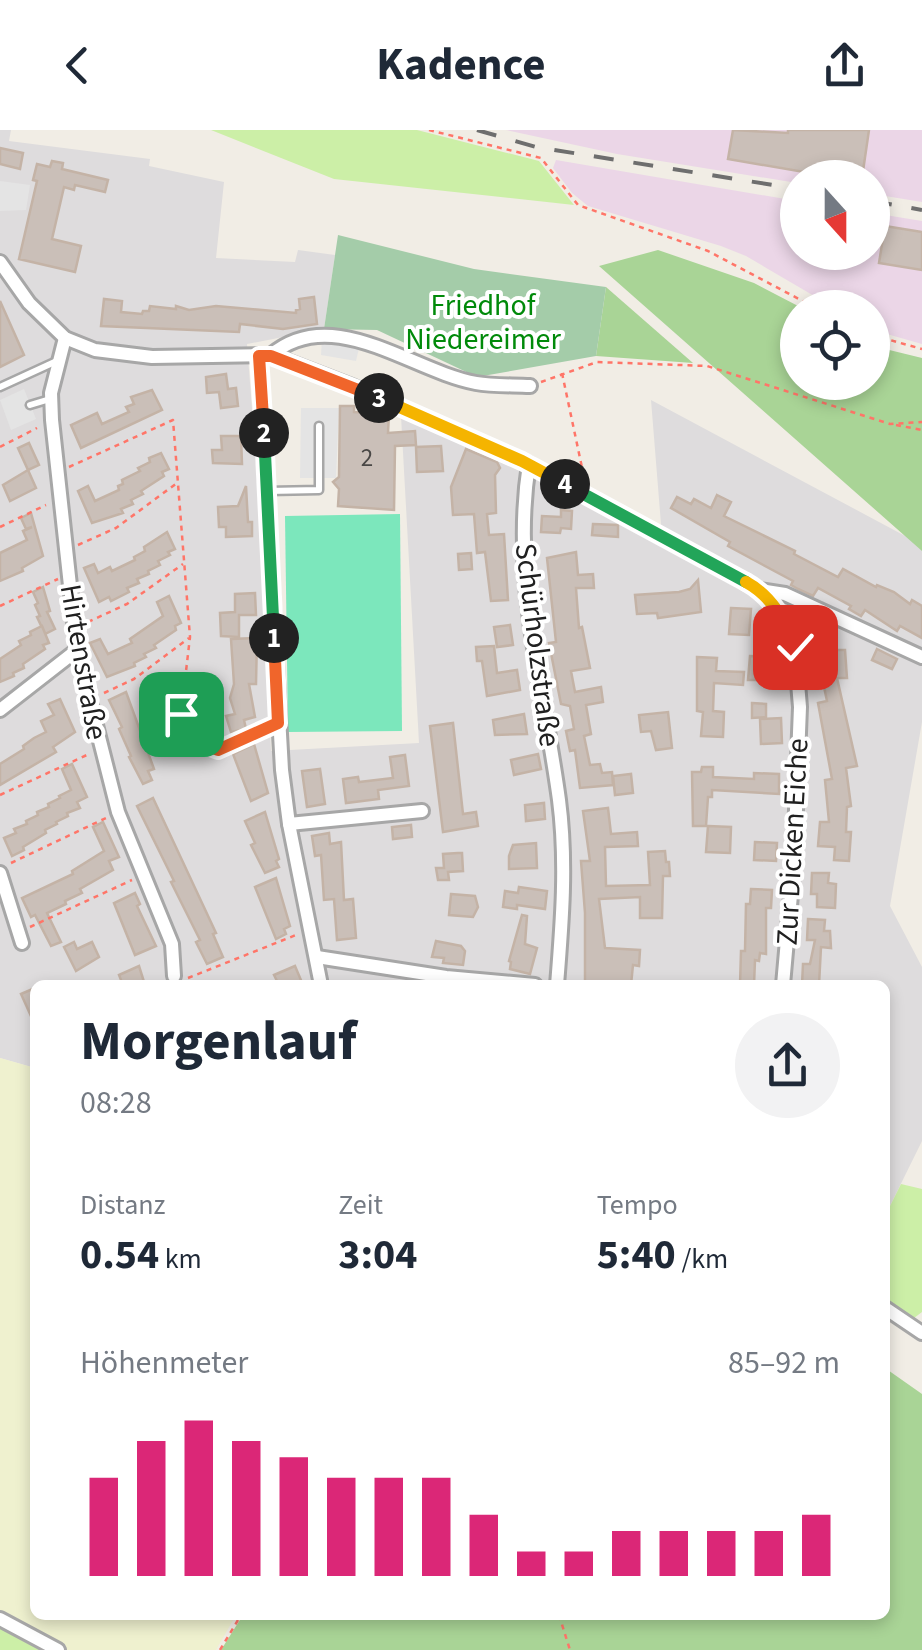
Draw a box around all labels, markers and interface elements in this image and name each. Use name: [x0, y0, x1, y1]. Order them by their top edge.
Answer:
text: Kadence: [376, 33, 546, 97]
icon: back: [50, 38, 105, 93]
icon: share: [817, 38, 872, 93]
north arrow: [780, 160, 890, 270]
map controls: [780, 160, 890, 400]
park label: Friedhof Niedereimer: [405, 284, 561, 361]
button: locate: [780, 290, 890, 400]
pin: 3: [354, 373, 404, 423]
text: 3: [372, 378, 386, 418]
pin: 2: [239, 408, 289, 458]
text: 2: [257, 413, 271, 453]
house number: 2: [361, 440, 373, 476]
pin: 4: [540, 459, 590, 509]
text: 4: [558, 464, 572, 504]
street label: Schürholzstraße: [504, 541, 571, 749]
street label: Hirtenstraße: [49, 581, 118, 743]
pin: [753, 605, 838, 690]
pin: 1: [249, 613, 299, 663]
text: 1: [267, 618, 281, 658]
icon: check: [768, 620, 823, 675]
pin: [139, 672, 224, 757]
icon: arrive: [154, 687, 209, 742]
street label: Zur Dicken Eiche: [766, 737, 819, 947]
text: Morgenlauf: [80, 1003, 357, 1081]
button: share: [735, 1013, 840, 1118]
text: 08:28: [80, 1080, 152, 1126]
text: Distanz: [80, 1185, 165, 1225]
text: Zeit: [338, 1185, 383, 1225]
text: Tempo: [597, 1185, 678, 1225]
text: 0.54: [80, 1225, 159, 1285]
text: 3:04: [338, 1225, 417, 1285]
text: 5:40: [597, 1225, 676, 1285]
text: km: [159, 1239, 202, 1279]
text: /km: [676, 1239, 728, 1279]
text: Höhenmeter: [80, 1340, 248, 1386]
text: 85–92 m: [728, 1340, 840, 1386]

